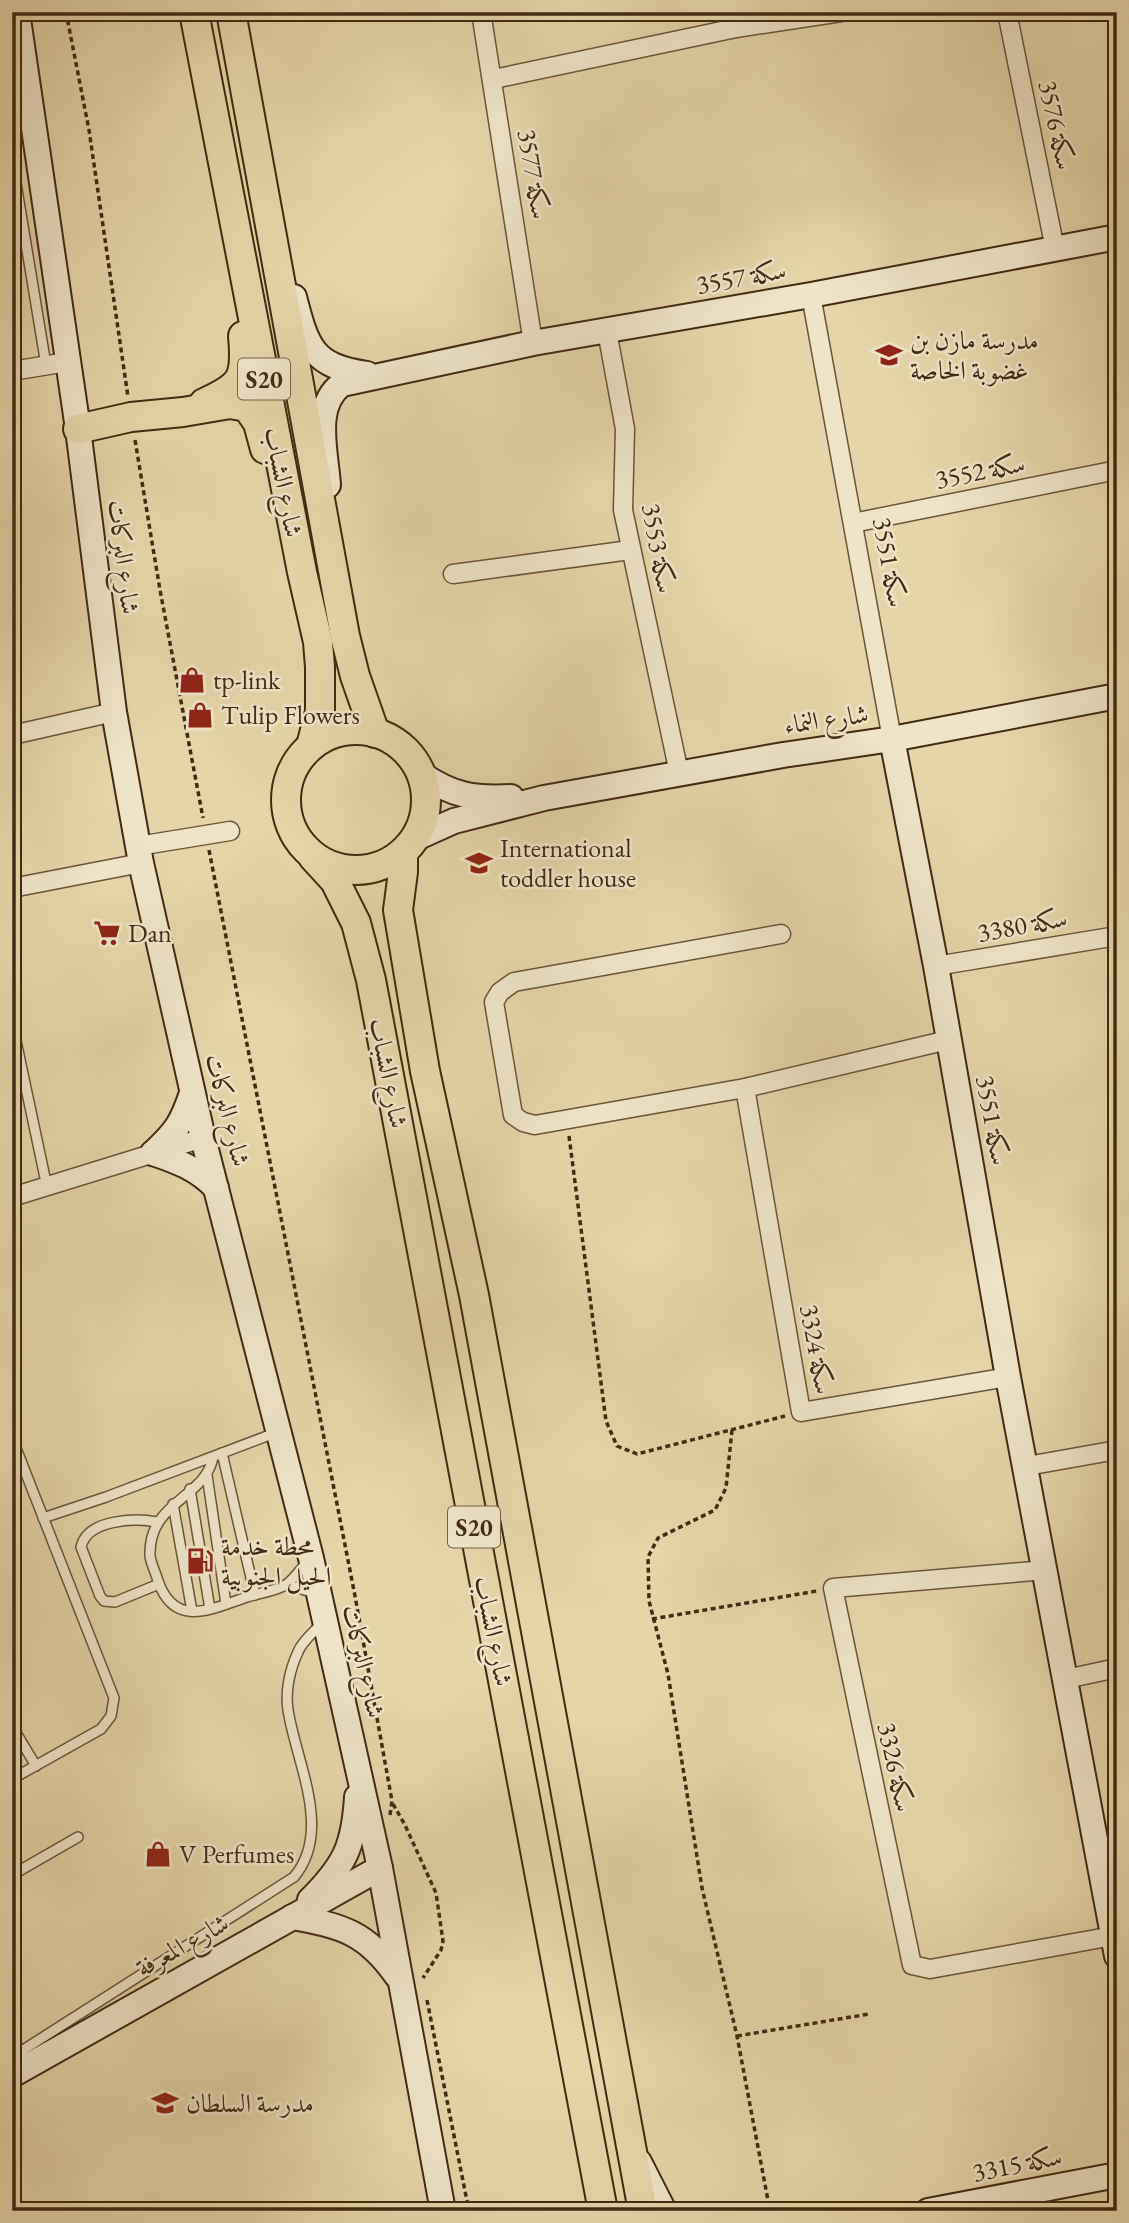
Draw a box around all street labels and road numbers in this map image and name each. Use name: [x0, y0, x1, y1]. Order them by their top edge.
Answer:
street label: سكة 3576: [1031, 77, 1083, 173]
street label: سكة 3577: [510, 127, 558, 221]
street label: سكة 3557: [693, 252, 789, 302]
road number: S20: [238, 358, 290, 400]
street label: شارع الشباب: [252, 424, 311, 541]
street label: سكة 3552: [932, 446, 1028, 496]
street label: شارع البركات: [95, 498, 148, 617]
street label: سكة 3553: [634, 500, 684, 596]
street label: سكة 3551: [865, 514, 915, 610]
street label: شارع النماء: [782, 696, 871, 747]
street label: سكة 3380: [974, 900, 1070, 950]
street label: شارع الشباب: [357, 1015, 416, 1132]
street label: شارع البركات: [193, 1050, 258, 1171]
street label: سكة 3551: [968, 1072, 1018, 1168]
street label: سكة 3324: [792, 1301, 842, 1397]
road number: S20: [448, 1506, 500, 1548]
street label: شارع الشباب: [462, 1573, 521, 1690]
street label: شارع البركات: [330, 1601, 394, 1722]
street label: سكة 3326: [870, 1719, 922, 1815]
street label: شارع المعرفة: [130, 1906, 237, 1989]
street label: سكة 3315: [969, 2139, 1065, 2189]

